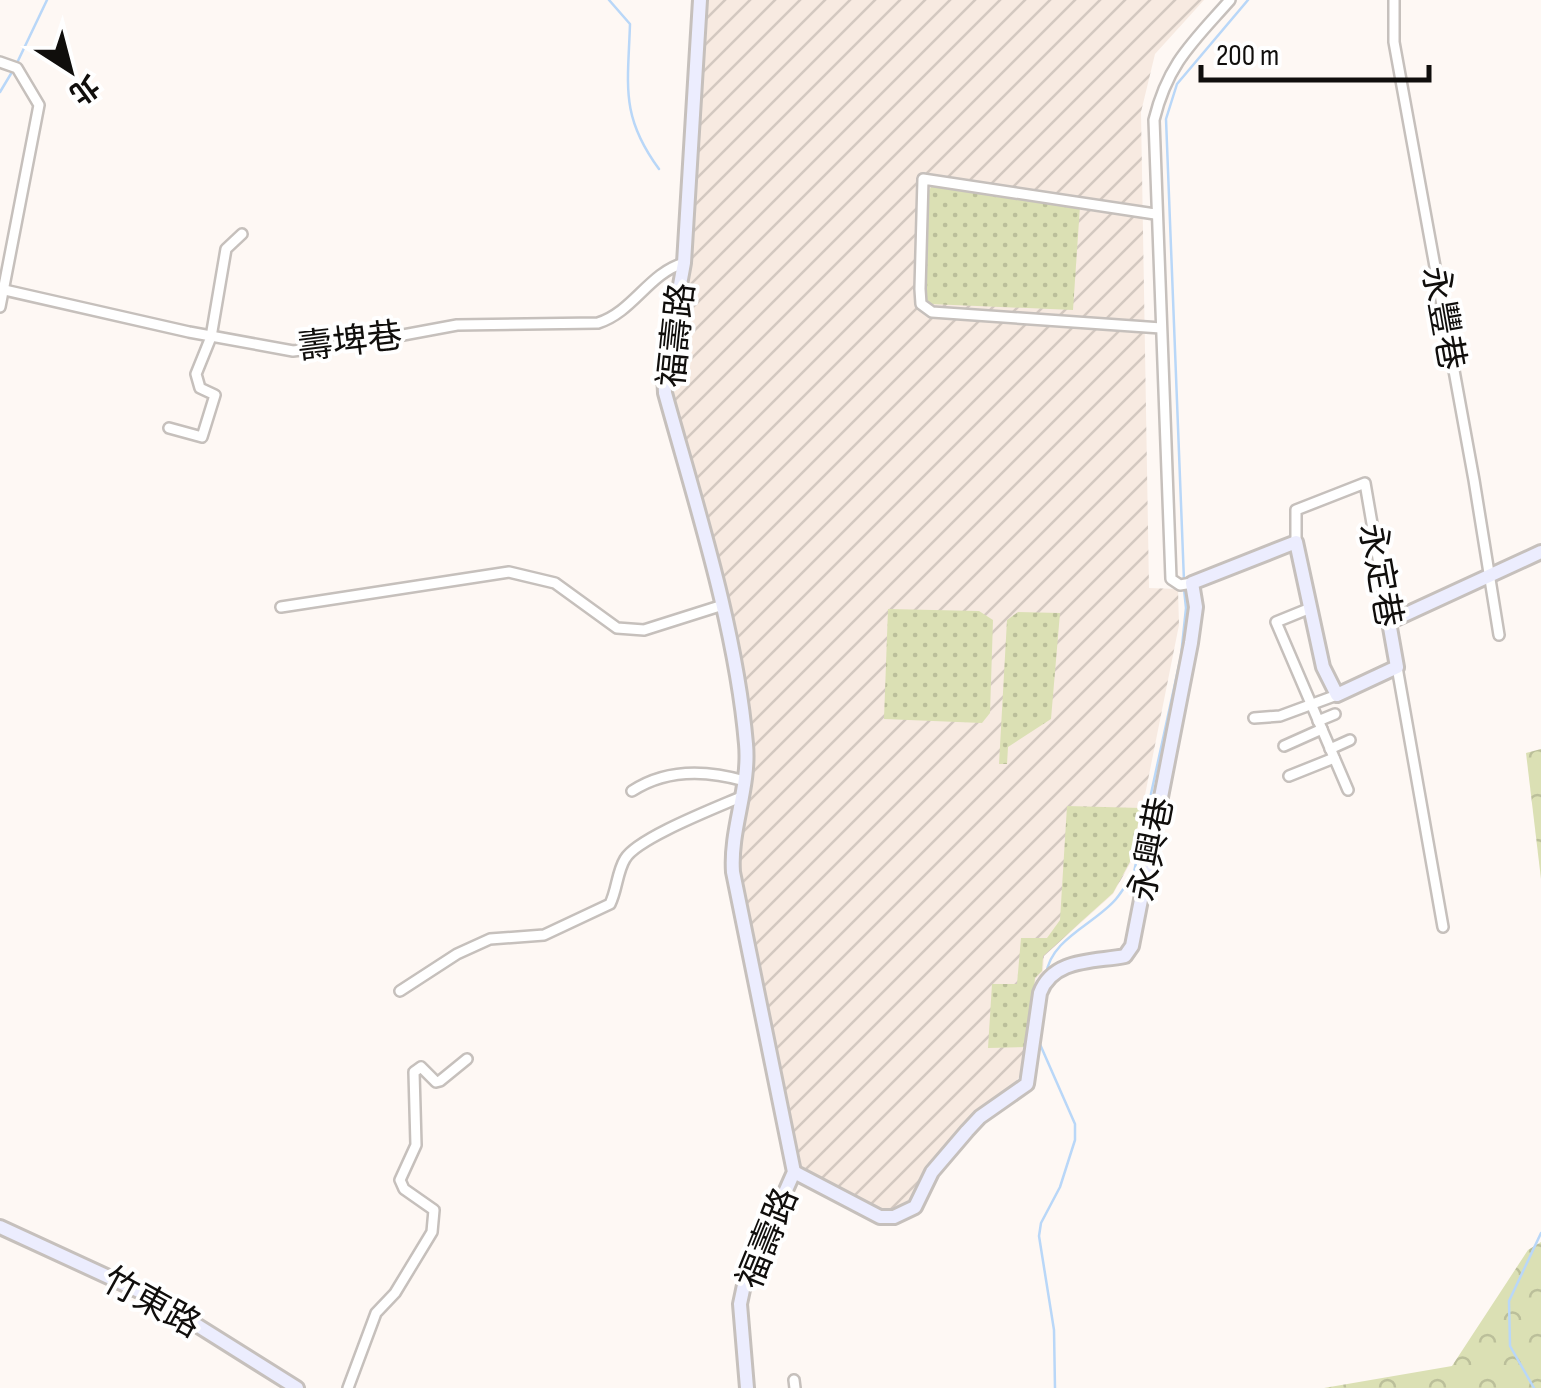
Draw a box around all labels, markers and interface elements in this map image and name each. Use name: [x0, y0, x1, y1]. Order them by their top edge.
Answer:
north arrow: [20, 20, 120, 120]
scale bar: [1201, 20, 1428, 82]
text: 200 m: [1216, 38, 1279, 74]
text: 北: [63, 67, 105, 111]
street label: 永豐巷: [1412, 263, 1473, 374]
street label: 福壽路: [651, 281, 704, 390]
street label: 壽埤巷: [295, 315, 405, 370]
street label: 永定巷: [1349, 520, 1410, 631]
street label: 永興巷: [1121, 794, 1184, 905]
street label: 福壽路: [729, 1182, 808, 1295]
street label: 竹東路: [95, 1259, 208, 1348]

